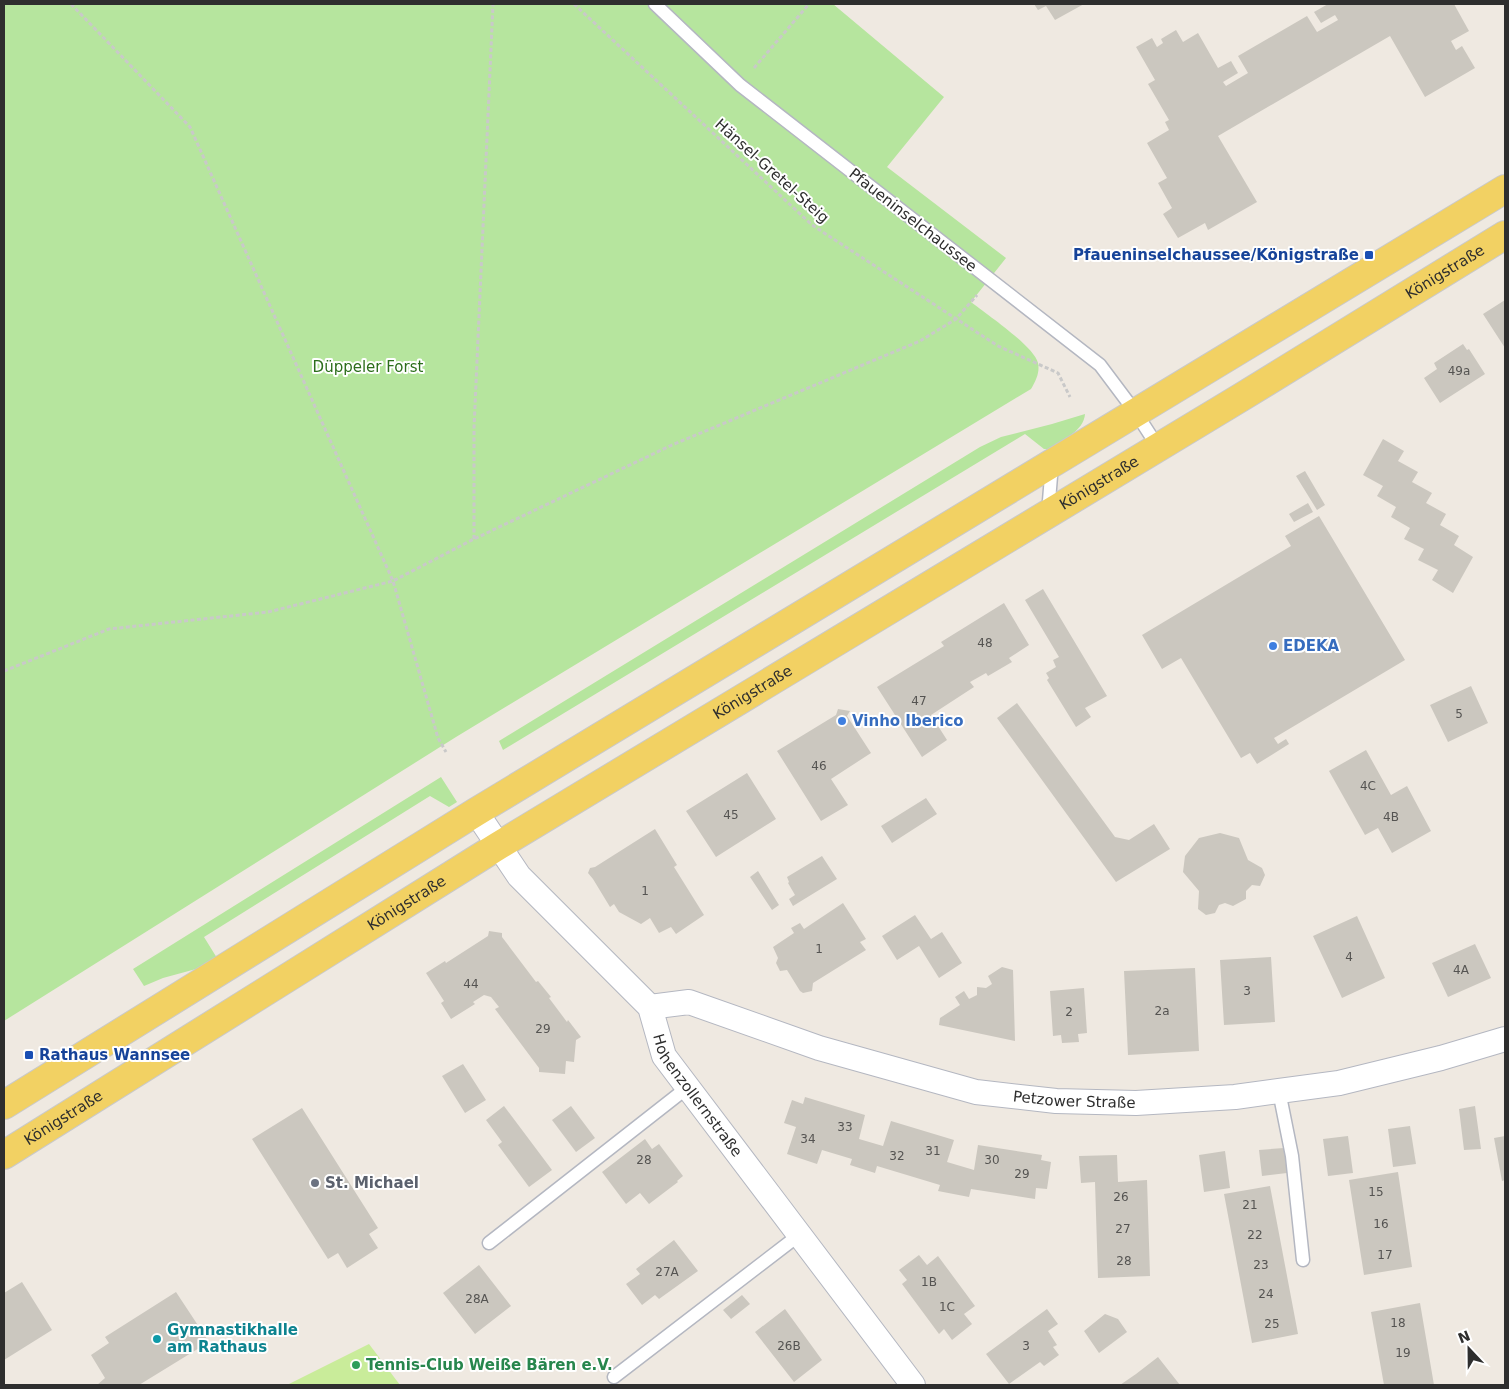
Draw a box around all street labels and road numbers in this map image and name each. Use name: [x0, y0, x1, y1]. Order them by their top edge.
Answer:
street label: Hänsel-Gretel-Steig: [711, 115, 833, 227]
street label: Pfaueninselchaussee: [846, 165, 980, 275]
street label: Königstraße: [1402, 241, 1488, 303]
street label: Königstraße: [1056, 452, 1142, 514]
street label: Königstraße: [710, 662, 795, 723]
street label: Königstraße: [364, 872, 449, 934]
street label: Hohenzollernstraße: [649, 1032, 746, 1160]
street label: Königstraße: [21, 1087, 106, 1149]
street label: Petzower Straße: [1012, 1087, 1136, 1112]

